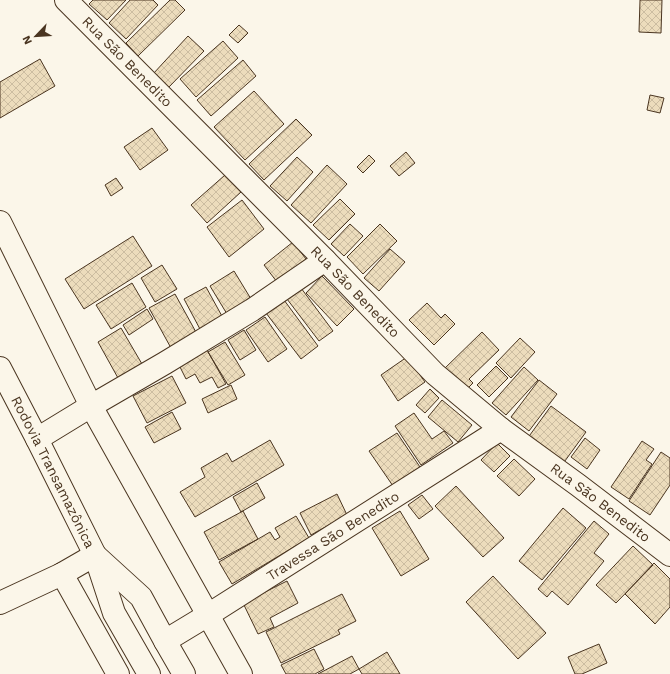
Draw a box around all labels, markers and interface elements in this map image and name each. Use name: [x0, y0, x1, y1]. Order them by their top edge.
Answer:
street label: Rua São Benedito: [79, 13, 176, 110]
north arrow: [16, 16, 56, 56]
text: N: [20, 34, 35, 46]
street label: Rua São Benedito: [308, 243, 403, 341]
street label: Rodovia Transamazônica: [8, 394, 98, 551]
street label: Rua São Benedito: [547, 460, 654, 545]
street label: Travessa São Benedito: [263, 488, 402, 584]

